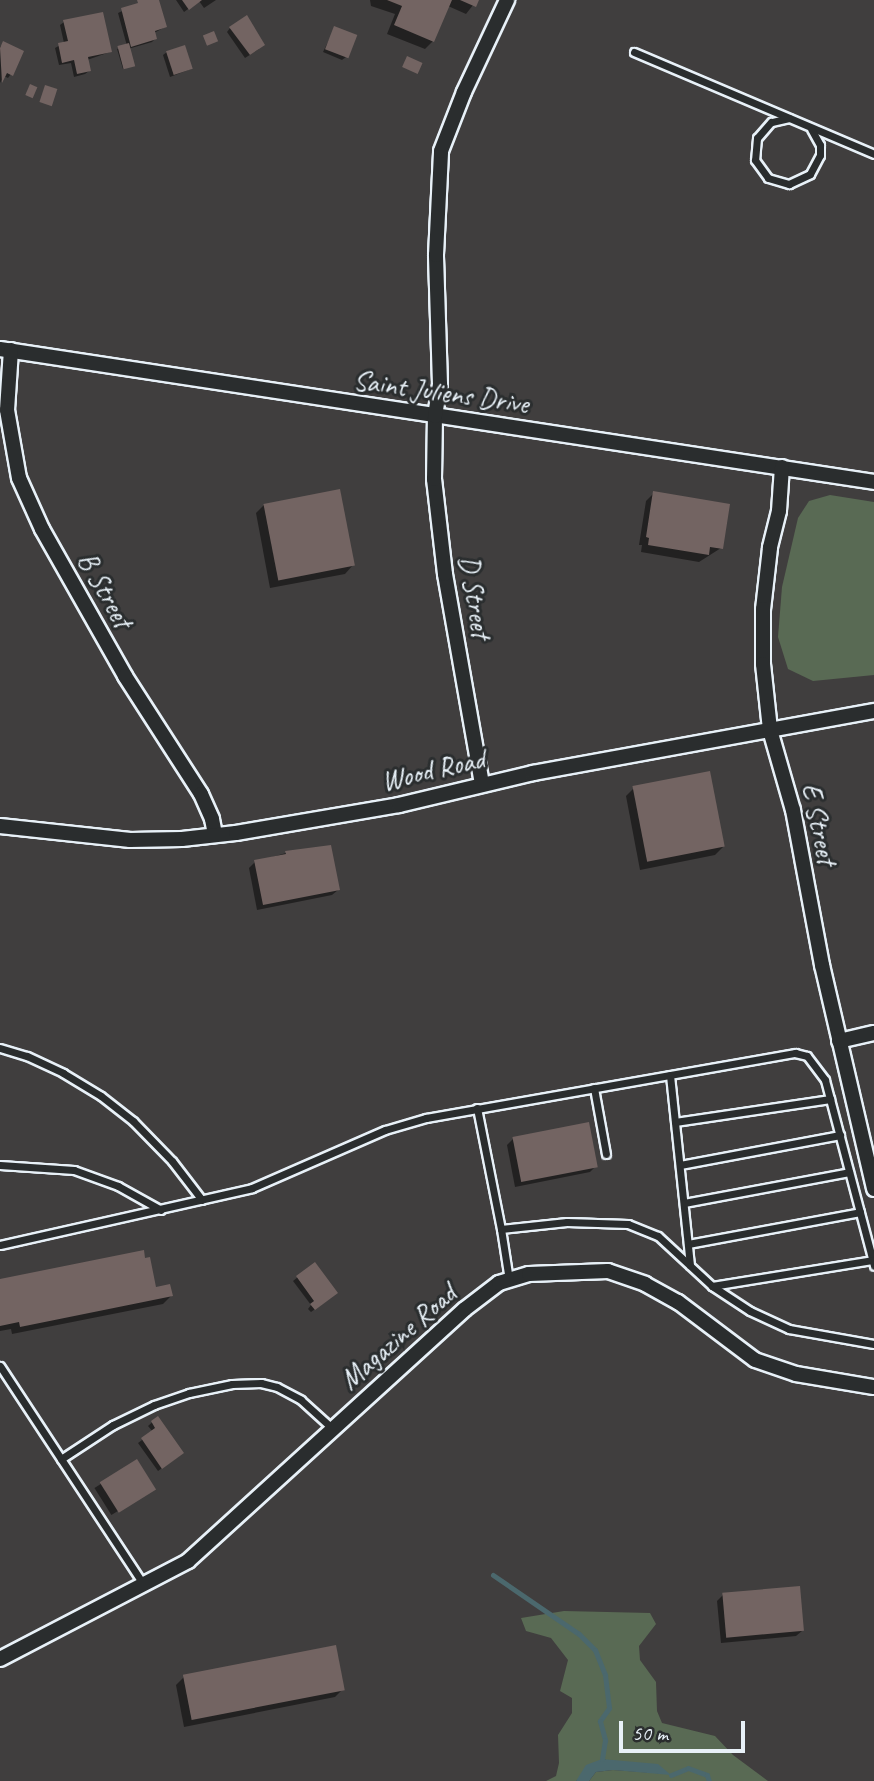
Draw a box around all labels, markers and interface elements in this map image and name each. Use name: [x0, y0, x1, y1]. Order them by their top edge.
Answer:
street label: Saint Juliens Drive: [351, 363, 531, 421]
street label: B Street: [70, 546, 140, 634]
street label: D Street: [452, 553, 498, 641]
street label: Wood Road: [378, 742, 488, 798]
street label: E Street: [794, 780, 844, 868]
street label: Magazine Road: [333, 1277, 463, 1397]
scale bar: [622, 1708, 748, 1752]
text: 50 m: [632, 1720, 668, 1746]

